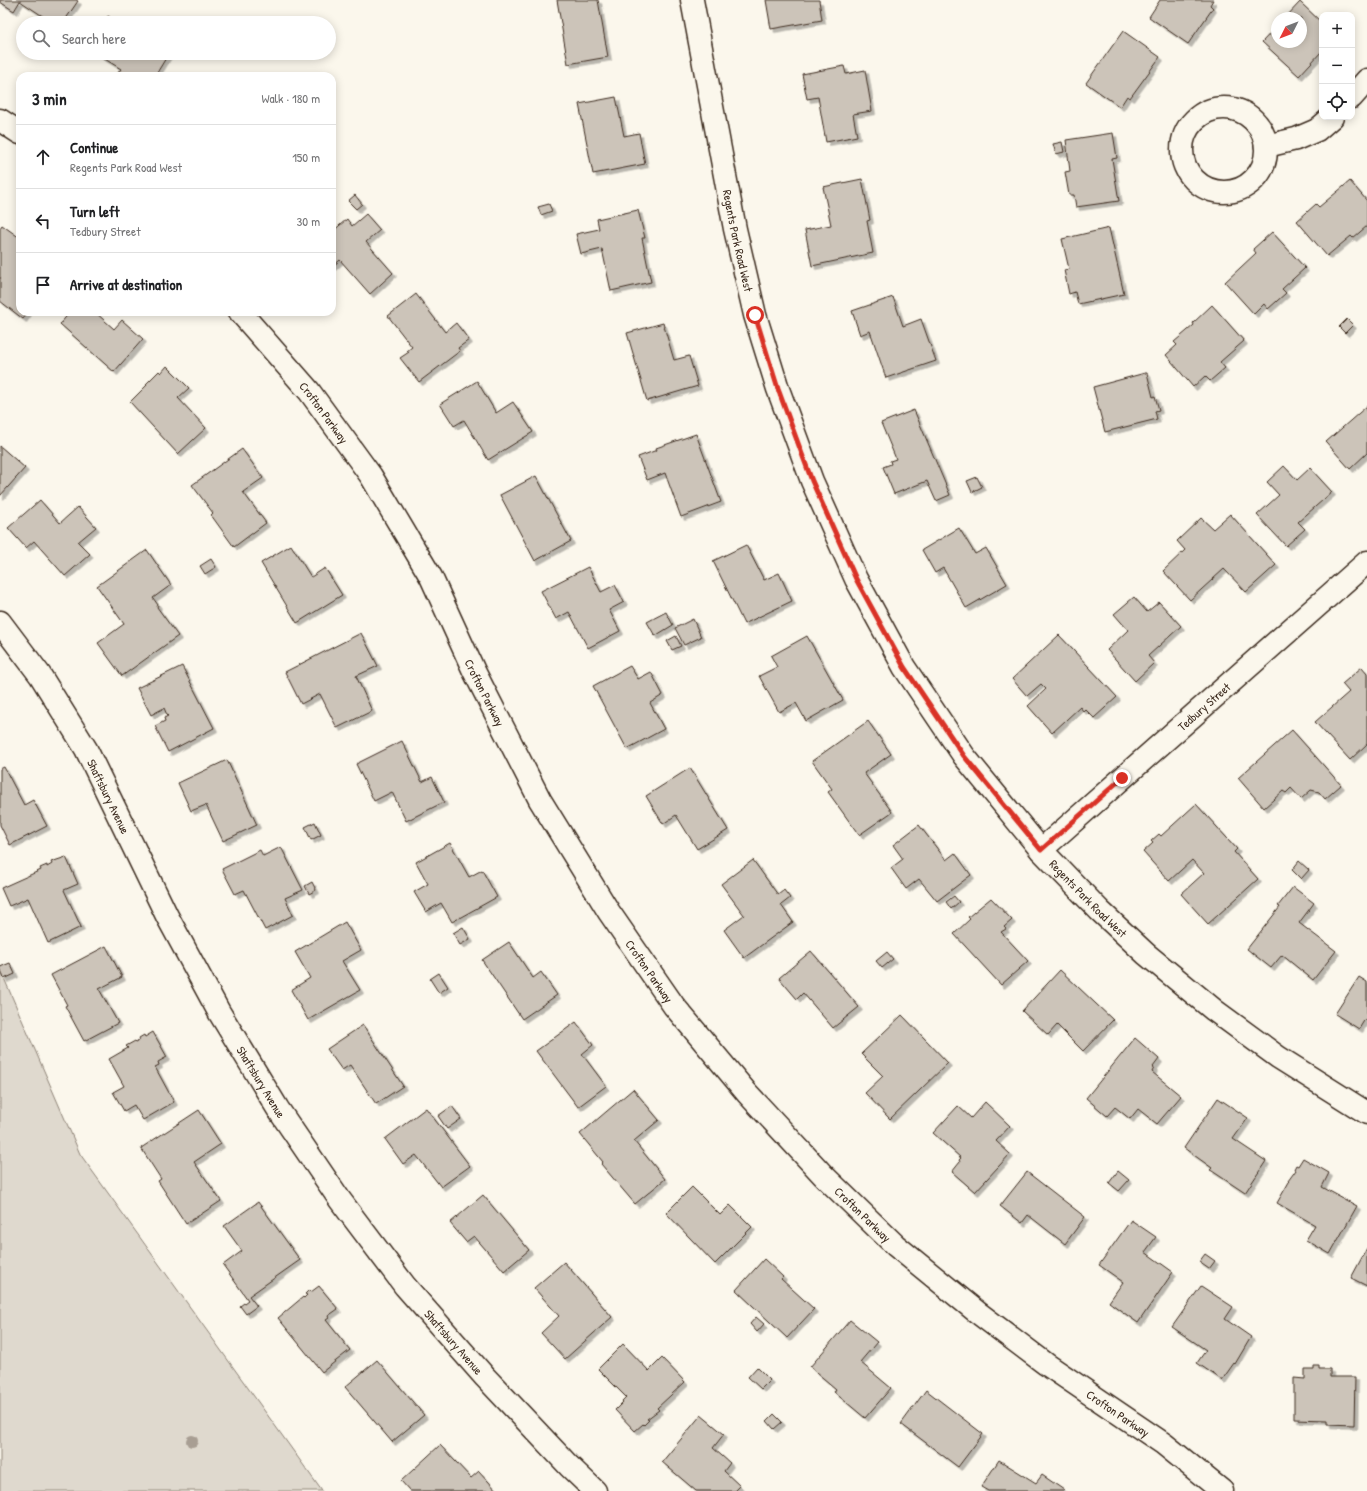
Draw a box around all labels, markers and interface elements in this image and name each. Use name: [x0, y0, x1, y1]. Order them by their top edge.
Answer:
north arrow: [1271, 12, 1307, 48]
map controls: [1319, 12, 1355, 120]
button: +: [1319, 12, 1355, 48]
search box: [16, 16, 336, 60]
icon: search: [30, 27, 52, 49]
text: Search here: [62, 28, 126, 49]
button: −: [1319, 48, 1355, 84]
button: locate: [1319, 84, 1355, 120]
text: 3 min: [32, 87, 67, 110]
text: Walk · 180 m: [261, 89, 320, 107]
text: Continue: [70, 137, 118, 158]
icon: ahead: [32, 146, 54, 168]
text: 150 m: [292, 148, 320, 166]
text: Regents Park Road West: [70, 158, 182, 176]
street label: Regents Park Road West: [719, 188, 758, 294]
text: Turn left: [70, 201, 120, 222]
icon: left: [32, 210, 54, 232]
text: 30 m: [297, 212, 320, 230]
text: Tedbury Street: [70, 222, 141, 240]
icon: arrive: [32, 274, 54, 296]
text: Arrive at destination: [70, 274, 182, 295]
route start: [746, 306, 764, 324]
street label: Crofton Parkway: [296, 378, 353, 447]
street label: Crofton Parkway: [461, 656, 509, 729]
street label: Tedbury Street: [1174, 678, 1234, 734]
street label: Shaftsbury Avenue: [84, 756, 134, 837]
route end: [1113, 769, 1131, 787]
street label: Regents Park Road West: [1046, 855, 1132, 941]
street label: Crofton Parkway: [622, 936, 677, 1006]
street label: Shaftsbury Avenue: [233, 1043, 290, 1121]
street label: Crofton Parkway: [831, 1182, 895, 1246]
street label: Shaftsbury Avenue: [421, 1306, 487, 1378]
street label: Crofton Parkway: [1083, 1385, 1153, 1440]

